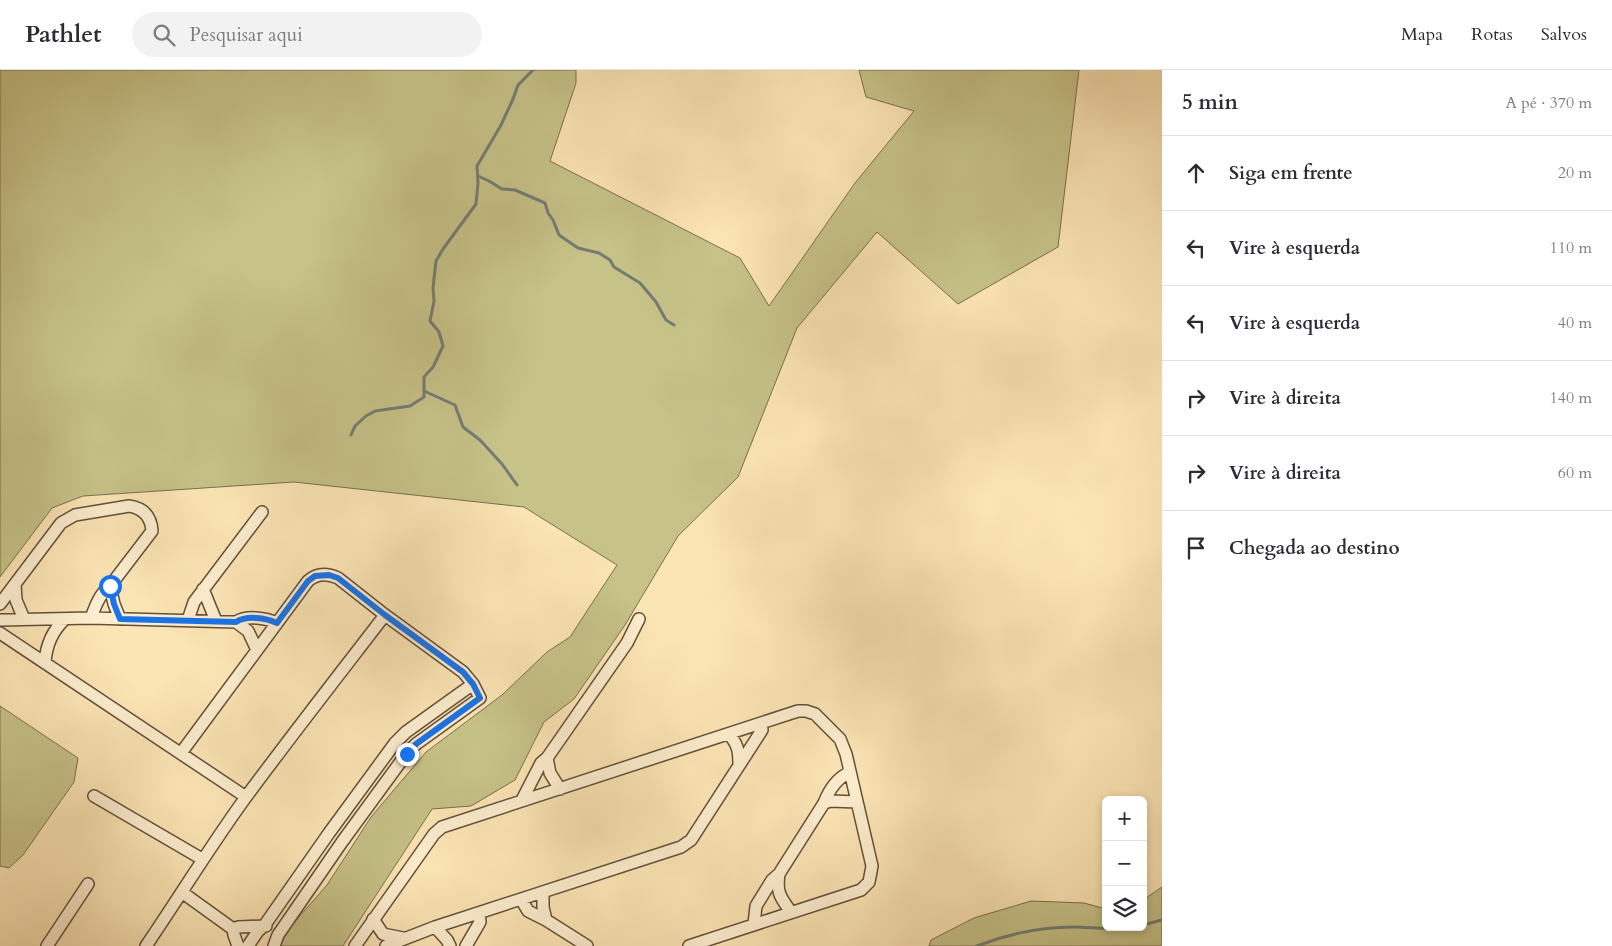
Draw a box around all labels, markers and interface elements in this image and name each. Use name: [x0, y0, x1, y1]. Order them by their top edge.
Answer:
search box: [132, 12, 482, 57]
text: Pathlet: [25, 18, 102, 51]
icon: search: [150, 21, 178, 49]
text: Pesquisar aqui: [190, 22, 303, 48]
text: Mapa: [1401, 22, 1443, 47]
text: Rotas: [1471, 22, 1513, 47]
text: Salvos: [1541, 22, 1587, 47]
text: 5 min: [1182, 88, 1238, 117]
text: A pé · 370 m: [1505, 92, 1592, 114]
icon: ahead: [1182, 159, 1210, 187]
text: Siga em frente: [1229, 160, 1353, 186]
text: 20 m: [1558, 162, 1592, 184]
icon: left: [1182, 234, 1210, 262]
text: Vire à esquerda: [1229, 235, 1360, 261]
text: 110 m: [1550, 237, 1592, 259]
icon: left: [1182, 309, 1210, 337]
text: Vire à esquerda: [1229, 310, 1360, 336]
text: 40 m: [1558, 312, 1592, 334]
icon: right: [1182, 384, 1210, 412]
text: Vire à direita: [1229, 385, 1341, 411]
text: 140 m: [1550, 387, 1592, 409]
icon: right: [1182, 459, 1210, 487]
text: Vire à direita: [1229, 460, 1341, 486]
text: 60 m: [1558, 462, 1592, 484]
icon: arrive: [1182, 534, 1210, 562]
text: Chegada ao destino: [1229, 535, 1400, 561]
route start: [99, 575, 122, 598]
route end: [396, 743, 419, 766]
map controls: [1102, 796, 1147, 931]
button: +: [1102, 796, 1147, 841]
button: −: [1102, 841, 1147, 886]
button: layers: [1102, 886, 1147, 931]

